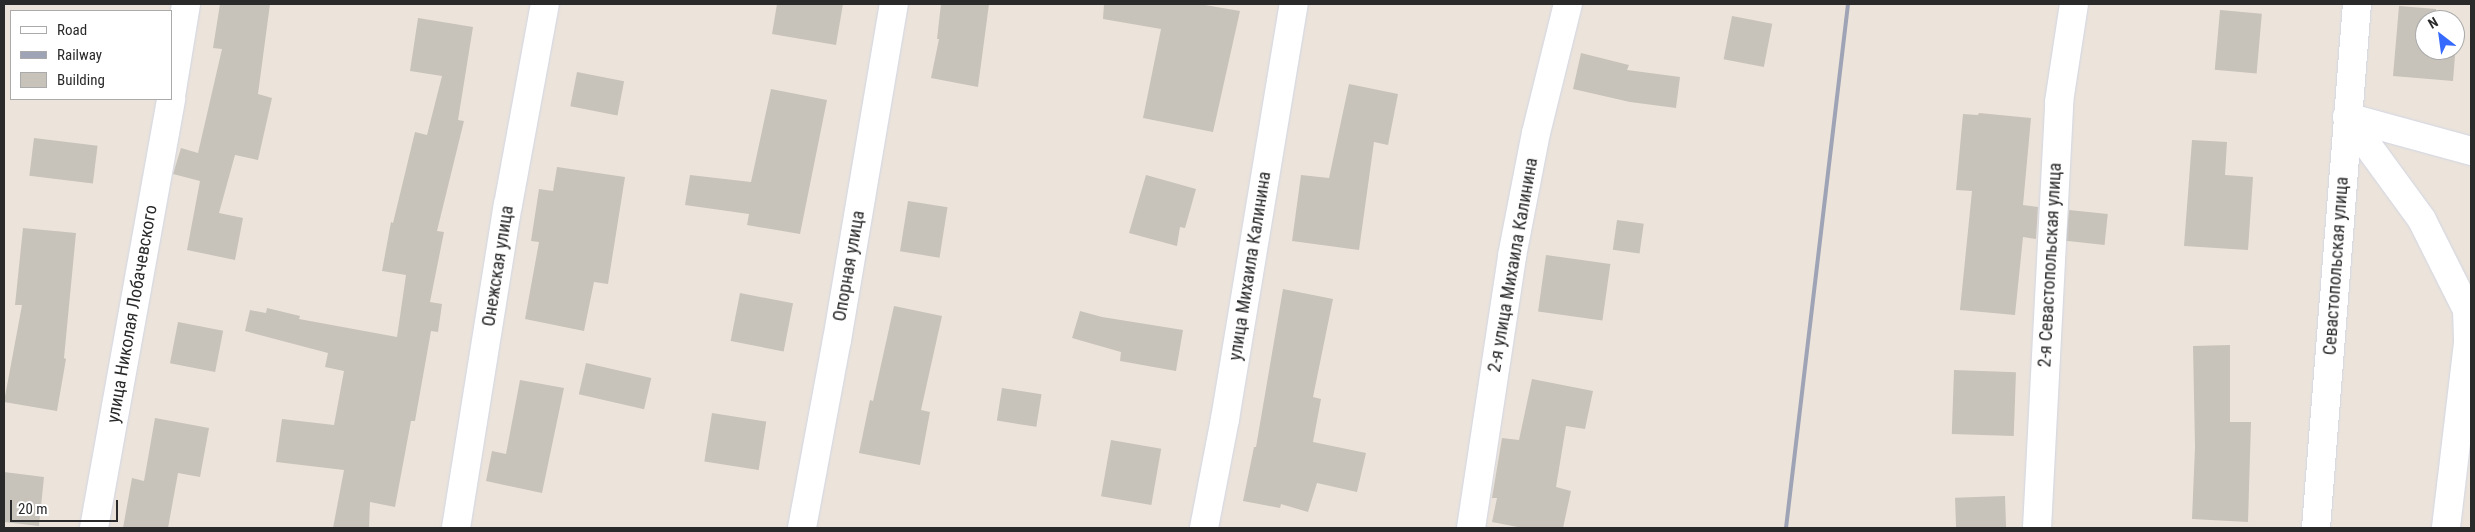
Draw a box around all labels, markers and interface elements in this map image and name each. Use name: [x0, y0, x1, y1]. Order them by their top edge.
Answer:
legend: [10, 10, 172, 100]
north arrow: [2415, 10, 2465, 60]
text: N: [2425, 14, 2441, 32]
text: Road: [57, 21, 87, 39]
text: Railway: [57, 46, 102, 64]
text: Building: [57, 71, 105, 89]
street label: 2-я улица Михаила Калинина: [1483, 156, 1543, 374]
street label: 2-я Севастопольская улица: [2034, 162, 2066, 368]
street label: улица Михаила Калинина: [1224, 170, 1276, 362]
street label: Севастопольская улица: [2319, 176, 2353, 356]
street label: улица Николая Лобачевского: [102, 203, 162, 425]
street label: Онежская улица: [478, 204, 518, 328]
street label: Опорная улица: [829, 209, 869, 323]
scale bar: [12, 490, 120, 522]
text: 20 m: [18, 500, 48, 518]

